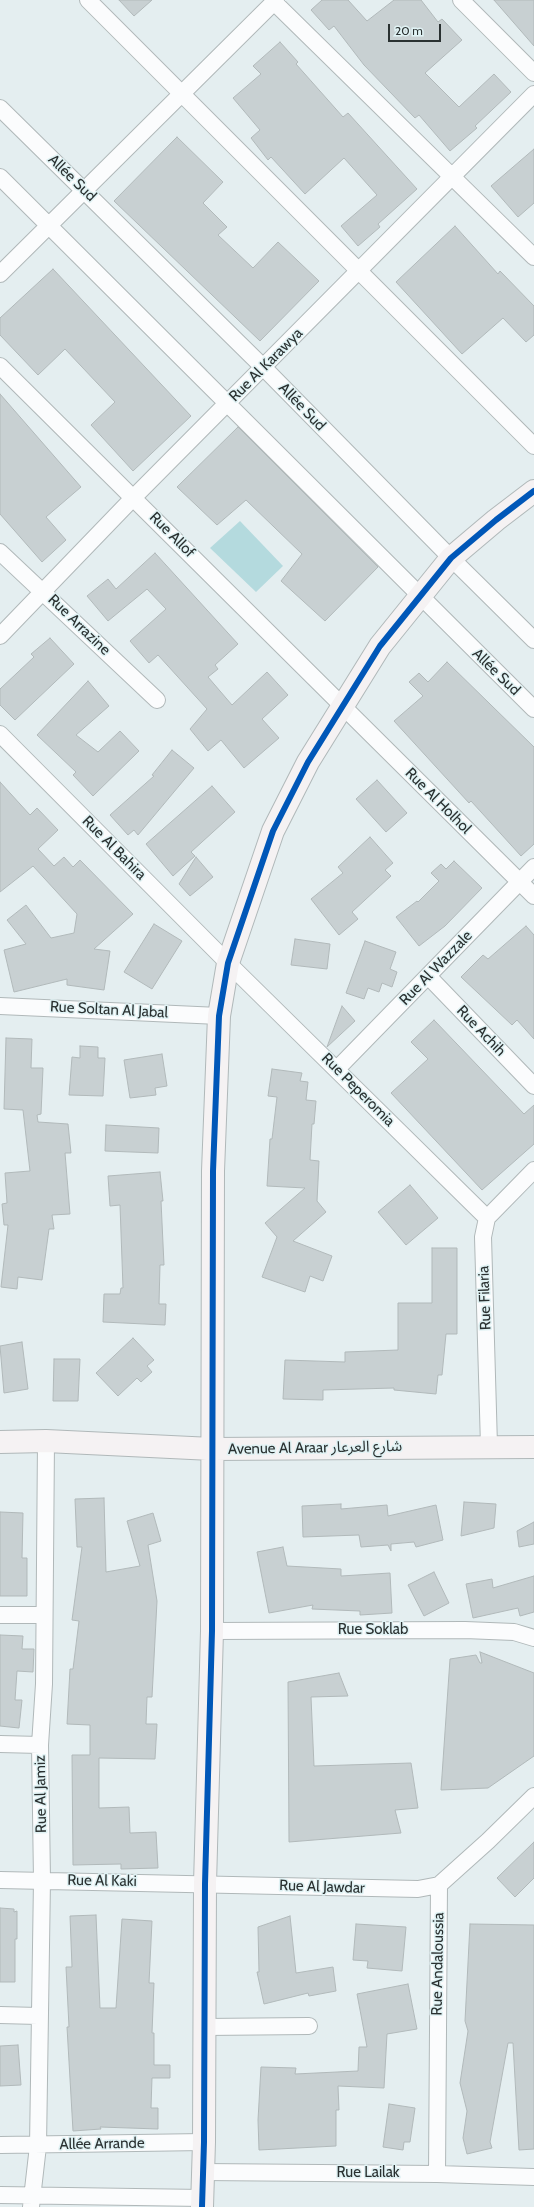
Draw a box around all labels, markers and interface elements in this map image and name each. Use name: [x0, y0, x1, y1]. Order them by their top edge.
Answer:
scale bar: [390, 16, 443, 42]
text: 20 m: [395, 23, 423, 38]
street label: Allée Sud: [44, 151, 100, 205]
street label: Rue Al Karawya: [225, 324, 307, 406]
street label: Allée Sud: [275, 379, 329, 435]
street label: Rue Allof: [145, 508, 199, 562]
street label: Rue Arrazine: [44, 591, 114, 659]
street label: Allée Sud: [468, 645, 524, 699]
street label: Rue Al Holhol: [401, 764, 475, 838]
street label: Rue Al Bahira: [78, 812, 150, 884]
street label: Rue Al Wazzale: [396, 927, 476, 1009]
street label: Rue Soltan Al Jabal: [49, 998, 169, 1022]
street label: Rue Achih: [453, 1002, 509, 1060]
street label: Rue Peperomia: [318, 1050, 398, 1130]
street label: Rue Filaria: [475, 1265, 495, 1331]
street label: Avenue Al Araar شارع العرعار: [228, 1437, 402, 1459]
street label: Rue Soklab: [338, 1621, 408, 1639]
street label: Rue Al Jamiz: [31, 1755, 51, 1833]
street label: Rue Al Kaki: [67, 1871, 137, 1891]
street label: Rue Al Jawdar: [279, 1877, 365, 1897]
street label: Rue Andaloussia: [428, 1912, 448, 2016]
street label: Allée Arrande: [59, 2134, 145, 2154]
street label: Rue Lailak: [336, 2164, 400, 2182]

